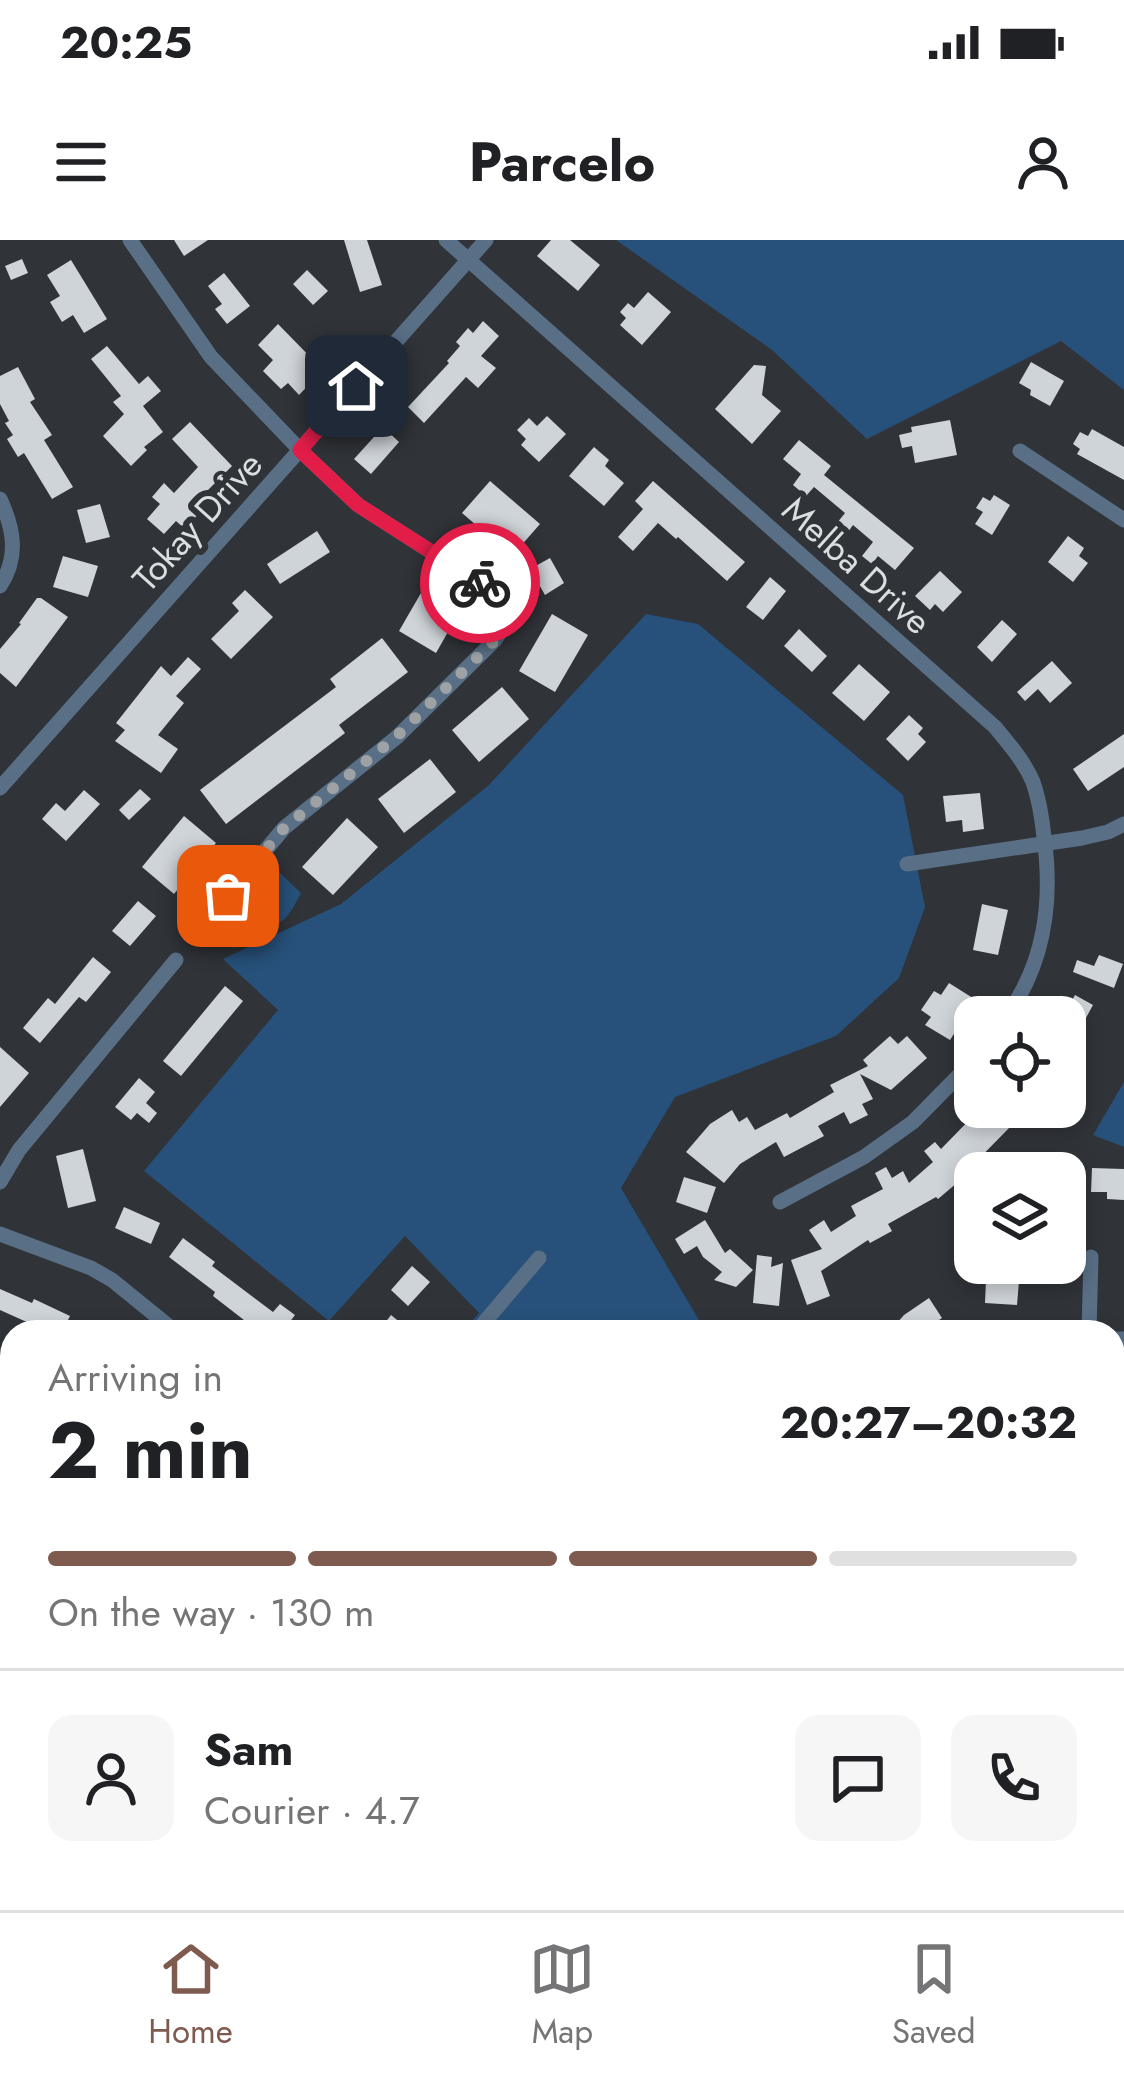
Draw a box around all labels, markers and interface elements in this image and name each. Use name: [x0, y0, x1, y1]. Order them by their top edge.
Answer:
text: 20:25: [60, 10, 192, 75]
text: Parcelo: [469, 123, 655, 201]
icon: menu: [48, 129, 114, 195]
icon: person: [1010, 129, 1076, 195]
pin: [305, 335, 407, 437]
icon: home: [323, 353, 389, 419]
street label: Tokay Drive: [120, 440, 274, 602]
street label: Melba Drive: [771, 484, 943, 646]
courier: [420, 523, 540, 643]
icon: bike: [447, 550, 513, 616]
pin: [177, 845, 279, 947]
icon: bag: [195, 863, 261, 929]
map controls: [954, 996, 1086, 1284]
button: locate: [954, 996, 1086, 1128]
button: layers: [954, 1152, 1086, 1284]
text: Arriving in: [48, 1349, 223, 1406]
text: 20:27–20:32: [780, 1390, 1077, 1455]
text: 2 min: [48, 1395, 253, 1507]
text: On the way · 130 m: [48, 1584, 374, 1641]
button: person: [48, 1715, 174, 1841]
button: chat: [795, 1715, 921, 1841]
button: phone: [951, 1715, 1077, 1841]
text: Sam: [204, 1717, 293, 1782]
text: Courier · 4.7: [204, 1782, 419, 1839]
tab: Home: [148, 1936, 233, 2055]
tab: Map: [529, 1936, 595, 2055]
tab: Saved: [892, 1936, 976, 2055]

